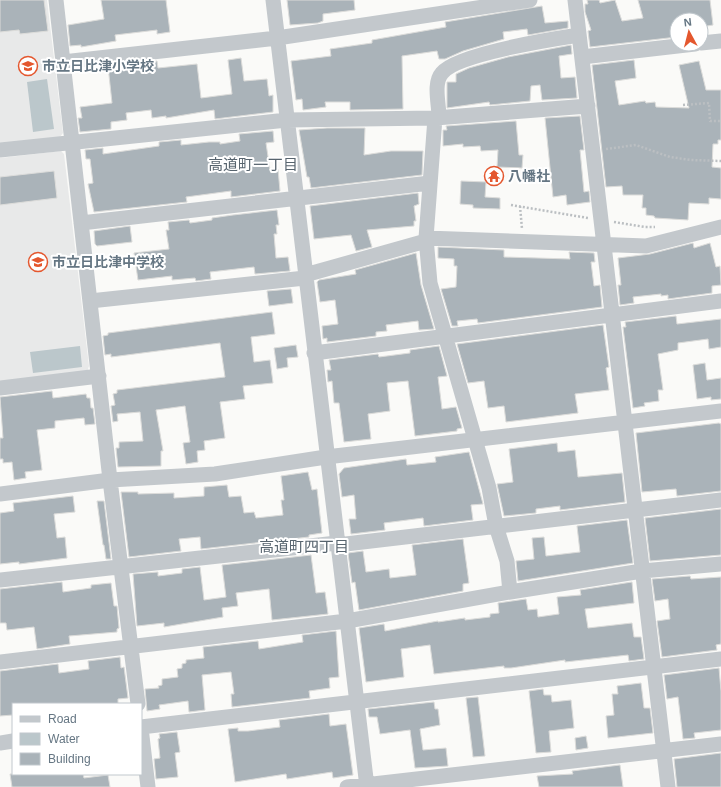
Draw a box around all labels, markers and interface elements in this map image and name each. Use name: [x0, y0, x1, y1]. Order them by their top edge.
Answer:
north arrow: [669, 12, 709, 52]
text: N: [683, 16, 693, 29]
school or university icon: 市立日比津小学校: [17, 55, 39, 77]
place label: 市立日比津小学校: [42, 58, 154, 74]
district label: 高道町一丁目: [208, 156, 298, 173]
temple icon: 八幡社: [483, 165, 505, 187]
place label: 八幡社: [508, 168, 550, 184]
school or university icon: 市立日比津中学校: [27, 251, 49, 273]
place label: 市立日比津中学校: [52, 254, 164, 270]
district label: 高道町四丁目: [259, 538, 349, 555]
legend: [12, 703, 142, 775]
text: Road: [48, 712, 77, 726]
text: Water: [48, 732, 80, 746]
text: Building: [48, 752, 91, 766]

